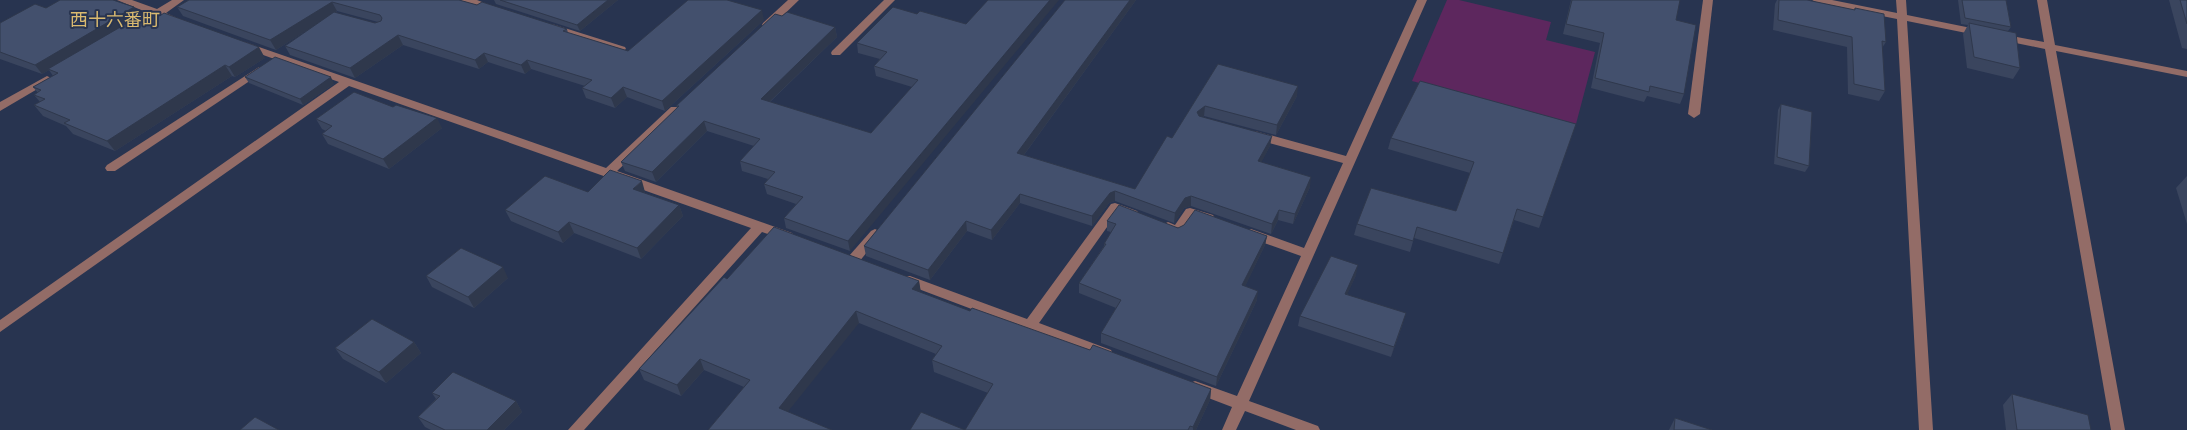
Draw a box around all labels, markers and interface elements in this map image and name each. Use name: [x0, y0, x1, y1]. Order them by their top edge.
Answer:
district label: 西十六番町: [70, 8, 160, 30]

